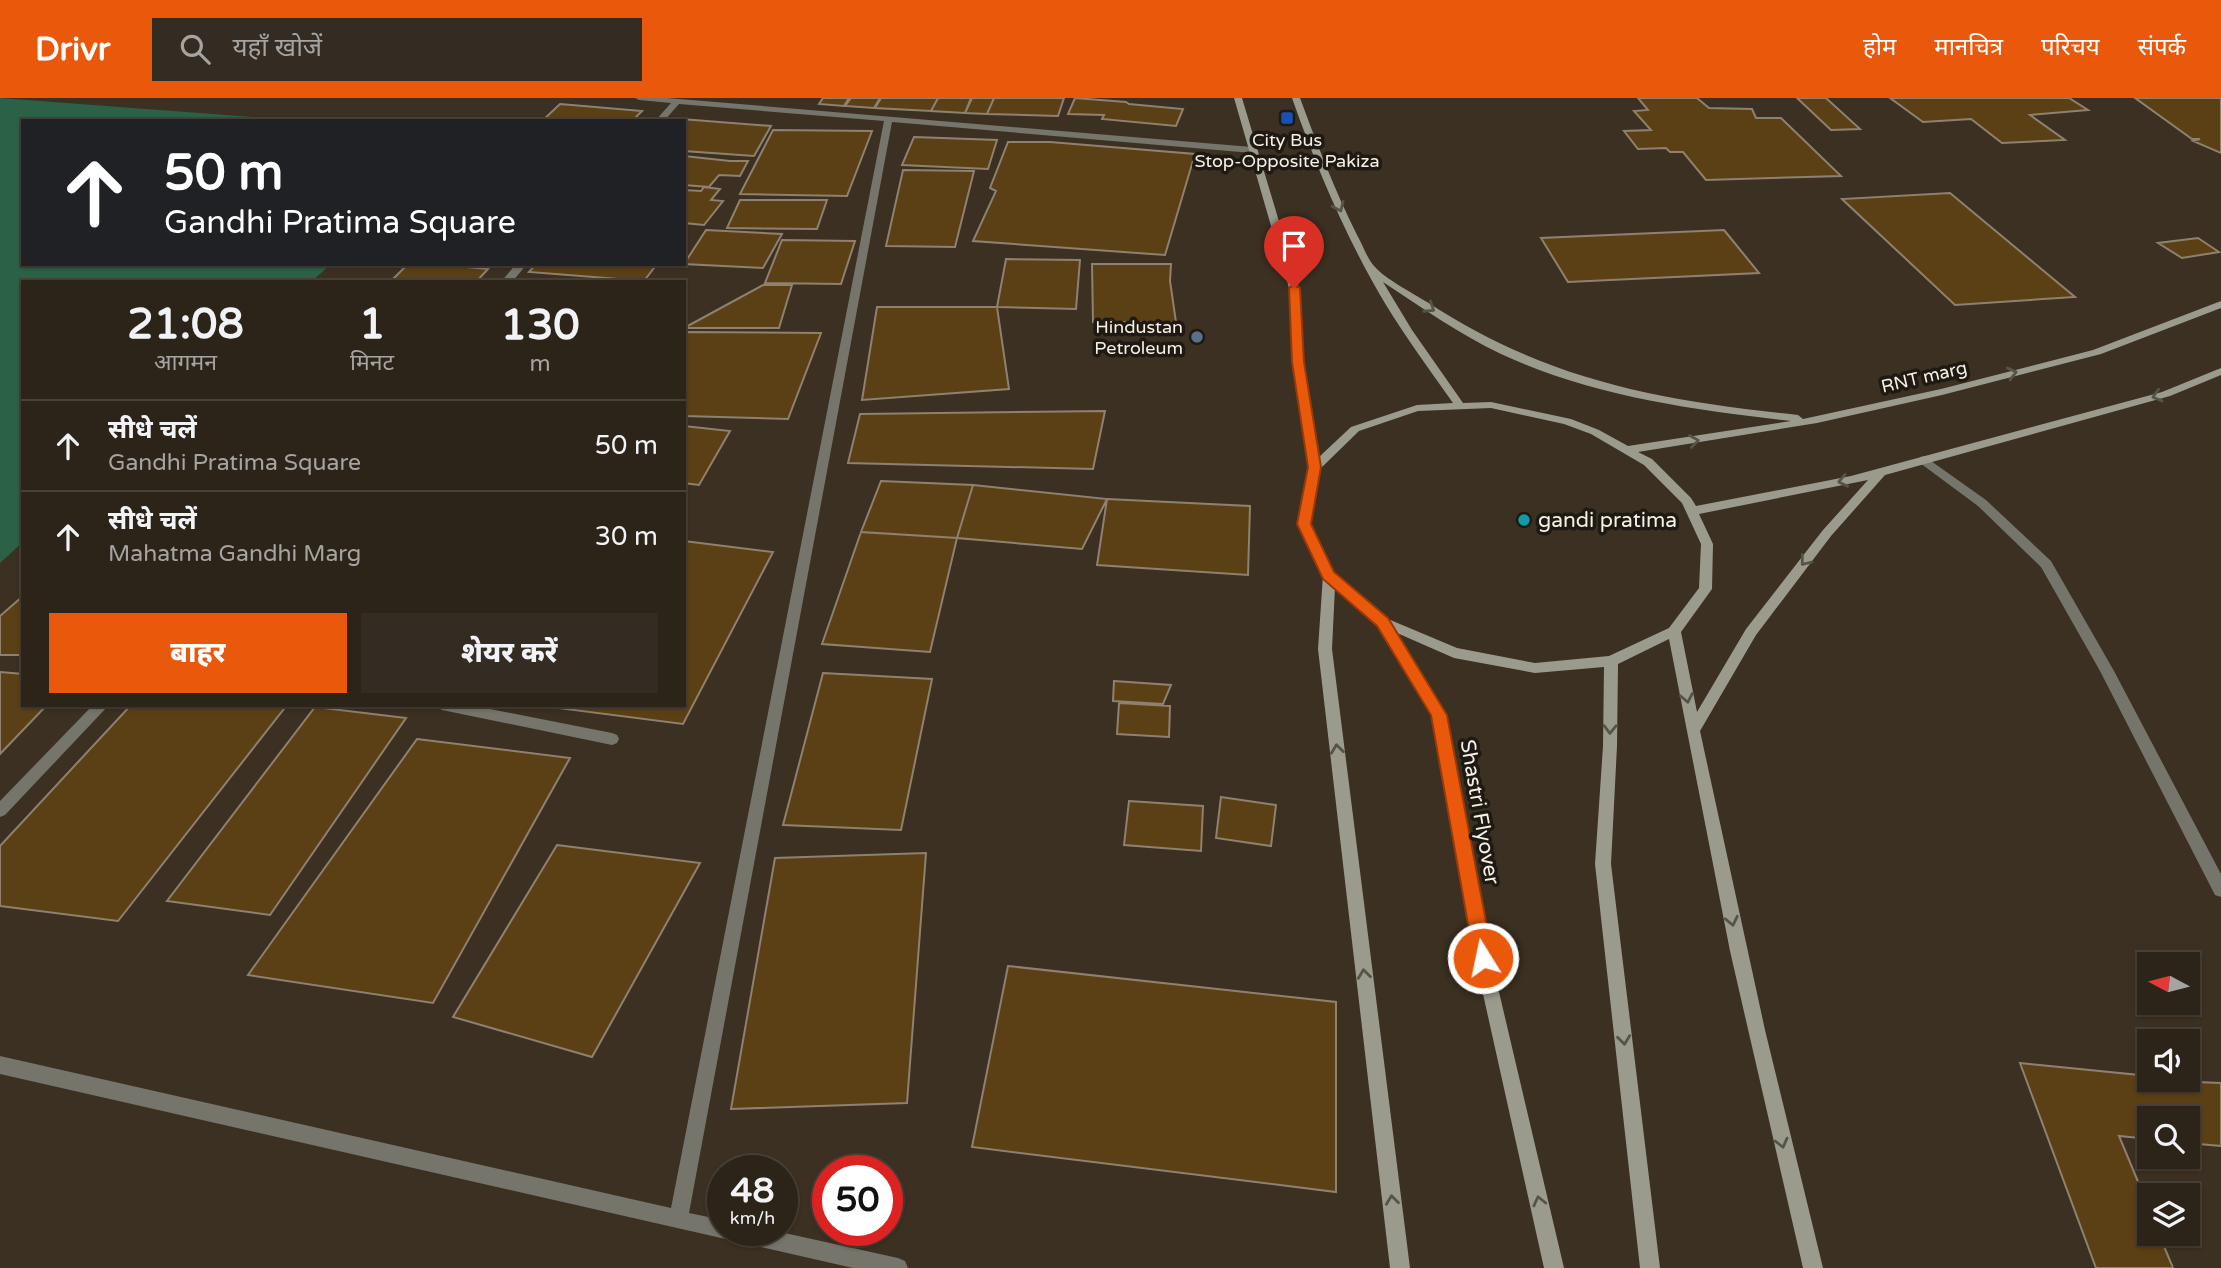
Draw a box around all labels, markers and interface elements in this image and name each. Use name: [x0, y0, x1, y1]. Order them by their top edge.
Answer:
search box: [152, 18, 642, 81]
text: Drivr: [35, 30, 110, 69]
icon: search: [176, 30, 214, 68]
text: यहाँ खोजें: [232, 32, 322, 63]
text: होम: [1863, 33, 1896, 62]
text: मानचित्र: [1934, 33, 2003, 62]
text: परिचय: [2041, 33, 2100, 62]
text: संपर्क: [2138, 33, 2186, 62]
marker: City Bus Stop-Opposite Pakiza: [1279, 110, 1295, 126]
place label: City Bus Stop-Opposite Pakiza: [1194, 129, 1380, 172]
text: 50 m: [164, 144, 283, 203]
icon: ahead: [49, 147, 140, 238]
one-way arrow: [1330, 200, 1344, 212]
text: Gandhi Pratima Square: [164, 204, 516, 242]
pin: [1264, 216, 1324, 288]
icon: arrive: [1275, 227, 1313, 265]
text: 21:08: [127, 299, 244, 350]
text: 1: [359, 299, 385, 350]
text: 130: [501, 300, 580, 351]
one-way arrow: [1422, 300, 1435, 312]
place label: Hindustan Petroleum: [1094, 316, 1183, 359]
marker: Hindustan Petroleum: [1189, 329, 1205, 345]
text: आगमन: [154, 349, 217, 377]
text: मिनट: [350, 349, 394, 377]
text: m: [530, 350, 551, 378]
street label: RNT marg: [1879, 356, 1969, 398]
one-way arrow: [2006, 367, 2018, 382]
one-way arrow: [2152, 388, 2164, 402]
text: सीधे चलें: [108, 414, 197, 445]
icon: ahead: [49, 427, 87, 465]
text: 50 m: [595, 430, 658, 461]
one-way arrow: [1688, 433, 1700, 448]
text: Gandhi Pratima Square: [108, 449, 361, 477]
one-way arrow: [1837, 473, 1849, 488]
text: सीधे चलें: [108, 505, 197, 536]
place label: gandi pratima: [1538, 508, 1677, 533]
marker: gandi pratima: [1516, 512, 1532, 528]
icon: ahead: [49, 518, 87, 556]
text: 30 m: [595, 521, 658, 552]
text: Mahatma Gandhi Marg: [108, 540, 361, 568]
one-way arrow: [1801, 553, 1814, 566]
button: बाहर: [49, 613, 347, 693]
button: शेयर करें: [361, 613, 658, 693]
one-way arrow: [1678, 692, 1693, 704]
one-way arrow: [1602, 724, 1618, 735]
street label: Shastri Flyover: [1454, 738, 1505, 886]
one-way arrow: [1329, 743, 1344, 754]
one-way arrow: [1724, 915, 1738, 927]
position arrow: [1446, 921, 1520, 995]
north arrow: [2137, 952, 2200, 1015]
map controls: [2137, 952, 2200, 1246]
one-way arrow: [1357, 969, 1372, 980]
button: sound: [2137, 1029, 2200, 1092]
one-way arrow: [1616, 1034, 1631, 1046]
button: search: [2137, 1106, 2200, 1169]
one-way arrow: [1774, 1137, 1788, 1149]
speed limit sign: 50: [812, 1155, 903, 1246]
text: 48: [731, 1170, 774, 1212]
button: layers: [2137, 1183, 2200, 1246]
one-way arrow: [1384, 1194, 1399, 1206]
one-way arrow: [1533, 1196, 1547, 1208]
text: km/h: [730, 1207, 775, 1229]

